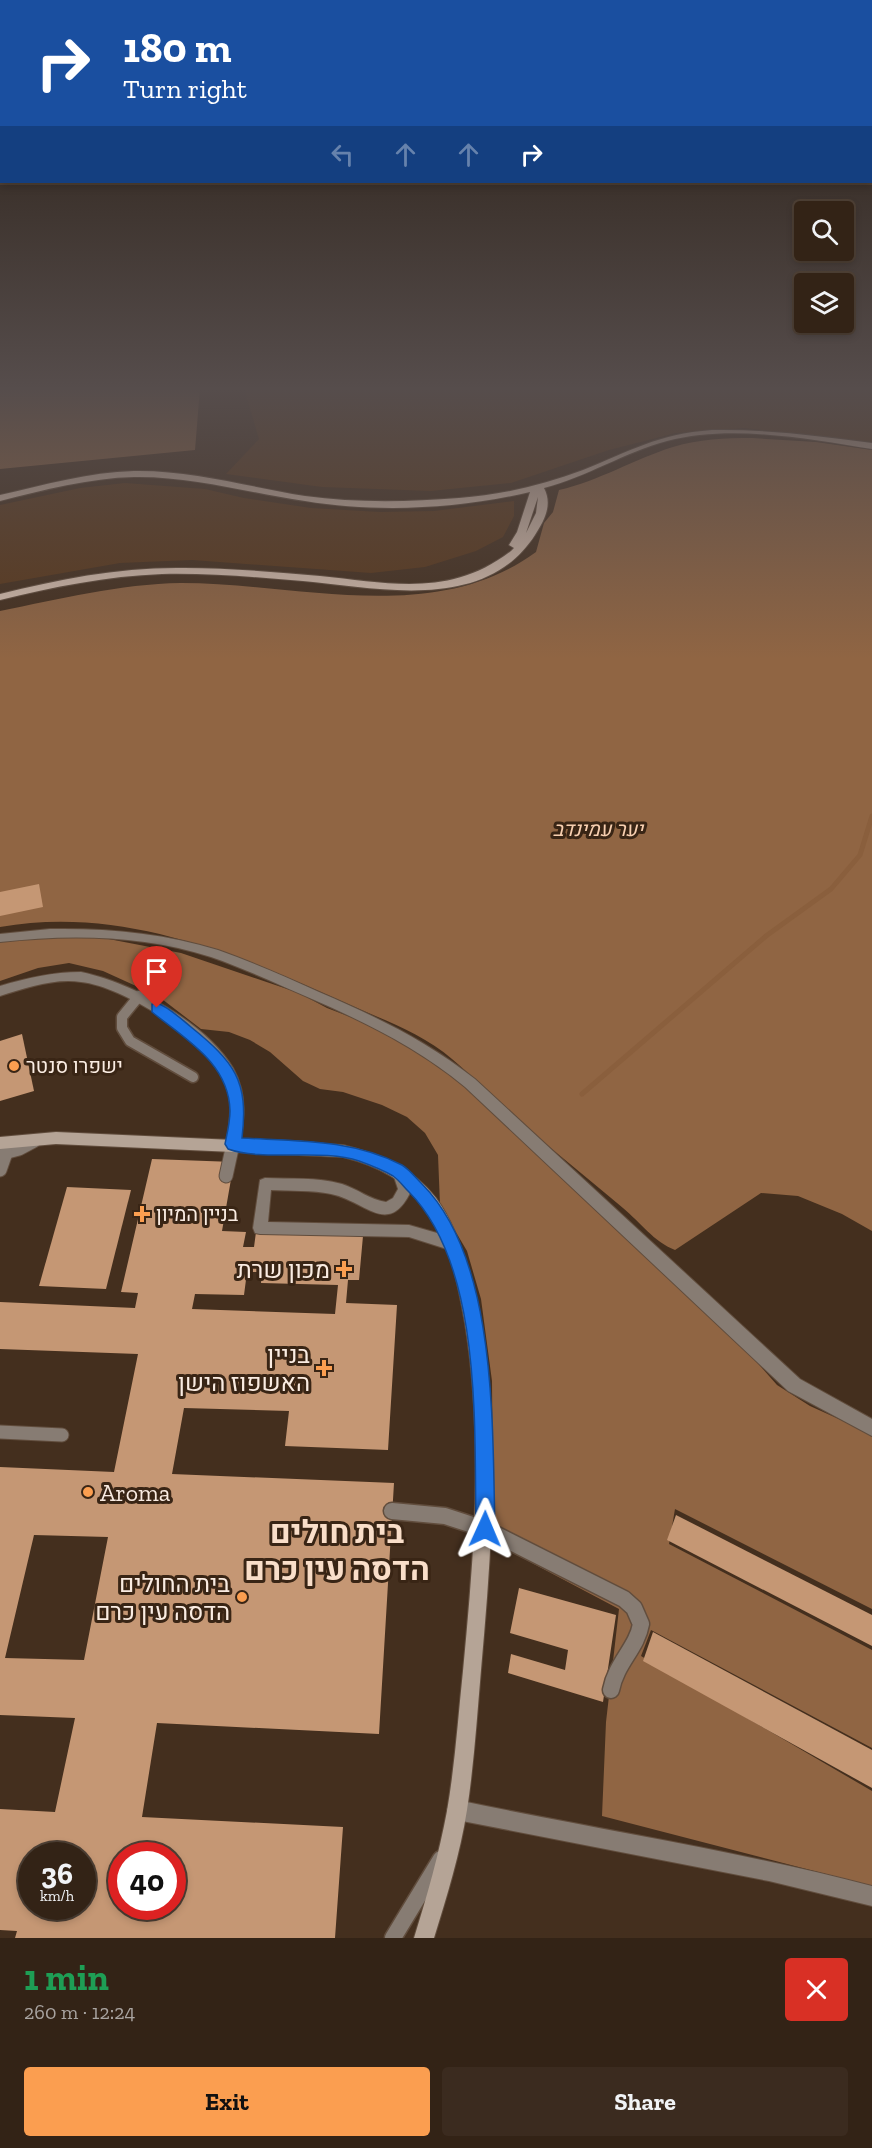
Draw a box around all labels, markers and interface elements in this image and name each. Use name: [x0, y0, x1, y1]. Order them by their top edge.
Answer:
text: 180 m: [123, 22, 231, 73]
icon: right: [24, 24, 102, 102]
text: Turn right: [123, 73, 247, 105]
icon: left: [326, 138, 359, 171]
icon: ahead: [389, 138, 422, 171]
icon: ahead: [452, 138, 485, 171]
icon: right: [515, 138, 548, 171]
map controls: [794, 201, 854, 333]
button: search: [794, 201, 854, 261]
button: layers: [794, 273, 854, 333]
park label: יער עמינדב: [553, 817, 645, 841]
pin: [131, 946, 182, 1008]
icon: arrive: [140, 955, 173, 988]
place label: ישפרו סנטר: [26, 1054, 123, 1078]
marker: ישפרו סנטר: [7, 1059, 21, 1073]
place label: בניין המיון: [156, 1202, 239, 1226]
marker: בניין המיון: [133, 1205, 151, 1223]
place label: מכון שרת: [237, 1255, 330, 1284]
marker: מכון שרת: [335, 1260, 353, 1278]
place label: בניין האשפוז הישן: [178, 1340, 310, 1397]
marker: בניין האשפוז הישן: [315, 1359, 333, 1377]
place label: Aroma: [100, 1478, 171, 1507]
marker: Aroma: [81, 1485, 95, 1499]
position arrow: [453, 1497, 517, 1561]
district label: בית חולים הדסה עין כרם: [244, 1513, 430, 1588]
place label: בית החולים הדסה עין כרם: [95, 1569, 230, 1626]
marker: בית החולים הדסה עין כרם: [235, 1590, 249, 1604]
speed limit sign: 40: [108, 1842, 186, 1920]
text: 36: [41, 1856, 73, 1892]
text: km/h: [40, 1887, 74, 1905]
text: 1 min: [24, 1956, 109, 1999]
button: close: [785, 1958, 848, 2021]
text: 260 m · 12:24: [24, 2000, 135, 2024]
button: Exit: [24, 2067, 430, 2136]
button: Share: [442, 2067, 848, 2136]

